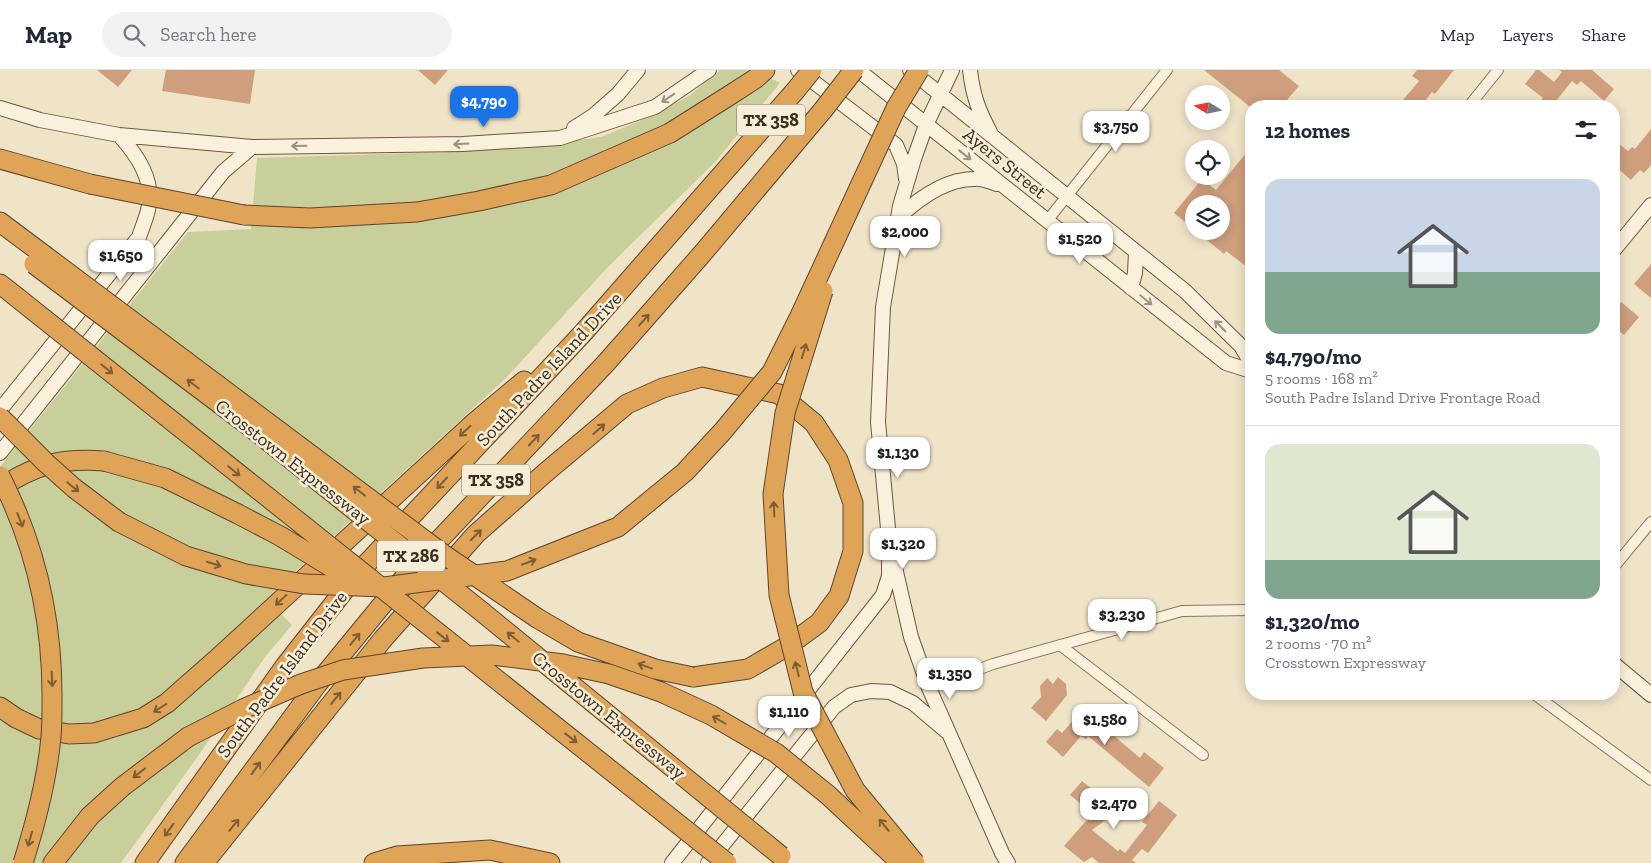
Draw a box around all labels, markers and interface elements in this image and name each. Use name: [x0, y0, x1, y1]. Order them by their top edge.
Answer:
search box: [102, 12, 452, 57]
text: Map: [25, 20, 72, 49]
icon: search: [120, 21, 148, 49]
text: Search here: [160, 23, 257, 46]
text: Map: [1440, 24, 1475, 46]
text: Layers: [1503, 24, 1554, 46]
text: Share: [1582, 24, 1626, 46]
pin: $4,790: [443, 85, 525, 128]
north arrow: [1185, 85, 1230, 130]
map controls: [1185, 85, 1230, 240]
text: $4,790: [461, 92, 507, 111]
one-way arrow: [662, 93, 676, 103]
road number: TX 358: [737, 104, 805, 136]
pin: $3,750: [1075, 111, 1157, 153]
icon: filters: [1572, 116, 1600, 144]
text: $3,750: [1094, 117, 1139, 136]
text: 12 homes: [1265, 118, 1350, 143]
street label: Ayers Street: [959, 122, 1051, 204]
one-way arrow: [454, 139, 470, 148]
button: locate: [1185, 140, 1230, 185]
one-way arrow: [291, 141, 308, 151]
one-way arrow: [958, 149, 971, 160]
button: layers: [1185, 195, 1230, 240]
icon: home: [1388, 211, 1478, 301]
pin: $2,000: [864, 216, 946, 258]
text: $2,000: [881, 222, 929, 241]
pin: $1,520: [1039, 222, 1121, 265]
text: $1,520: [1058, 229, 1102, 248]
pin: $1,650: [80, 240, 162, 282]
text: $1,650: [99, 246, 143, 265]
street label: South Padre Island Drive: [471, 287, 627, 451]
one-way arrow: [1140, 294, 1153, 305]
one-way arrow: [638, 314, 649, 327]
one-way arrow: [1214, 320, 1226, 332]
one-way arrow: [799, 343, 809, 359]
text: $4,790/mo: [1265, 344, 1362, 369]
one-way arrow: [100, 364, 113, 375]
text: 5 rooms · 168 m²: [1265, 369, 1378, 388]
one-way arrow: [186, 379, 200, 389]
text: South Padre Island Drive Frontage Road: [1265, 388, 1540, 407]
street label: Crosstown Expressway: [211, 394, 376, 530]
one-way arrow: [592, 423, 605, 434]
one-way arrow: [459, 425, 472, 437]
one-way arrow: [528, 433, 540, 446]
pin: $1,130: [857, 436, 939, 479]
text: $1,130: [877, 443, 919, 462]
road number: TX 358: [462, 464, 530, 496]
one-way arrow: [227, 465, 240, 476]
one-way arrow: [436, 477, 448, 490]
icon: home: [1388, 477, 1478, 567]
one-way arrow: [66, 481, 79, 492]
one-way arrow: [352, 486, 366, 496]
one-way arrow: [769, 502, 778, 518]
one-way arrow: [16, 512, 25, 527]
pin: $1,320: [862, 528, 944, 570]
one-way arrow: [470, 529, 482, 541]
text: $1,320: [881, 534, 925, 553]
road number: TX 286: [377, 541, 445, 572]
one-way arrow: [521, 557, 536, 566]
one-way arrow: [206, 560, 222, 570]
street label: South Padre Island Drive: [212, 586, 352, 762]
one-way arrow: [275, 595, 288, 606]
pin: $3,230: [1081, 598, 1163, 641]
text: $3,230: [1099, 605, 1145, 624]
text: $1,320/mo: [1265, 609, 1360, 634]
one-way arrow: [349, 632, 360, 645]
one-way arrow: [436, 632, 449, 643]
one-way arrow: [506, 632, 519, 643]
text: 2 rooms · 70 m²: [1265, 634, 1371, 653]
street label: Crosstown Expressway: [528, 646, 691, 784]
text: Crosstown Expressway: [1265, 653, 1426, 672]
pin: $1,350: [909, 658, 991, 700]
one-way arrow: [638, 661, 653, 670]
one-way arrow: [792, 662, 802, 678]
text: $1,350: [928, 664, 972, 683]
one-way arrow: [47, 670, 56, 686]
one-way arrow: [330, 692, 341, 705]
pin: $1,110: [748, 696, 830, 738]
text: $1,110: [769, 702, 809, 721]
one-way arrow: [153, 703, 167, 713]
pin: $1,580: [1064, 704, 1146, 746]
text: $1,580: [1083, 710, 1127, 729]
one-way arrow: [712, 714, 726, 724]
one-way arrow: [564, 733, 577, 744]
one-way arrow: [251, 761, 261, 775]
one-way arrow: [132, 768, 146, 778]
pin: $2,470: [1073, 788, 1155, 830]
text: $2,470: [1091, 794, 1137, 813]
one-way arrow: [229, 819, 240, 832]
one-way arrow: [879, 819, 890, 832]
one-way arrow: [163, 823, 174, 836]
one-way arrow: [25, 831, 35, 847]

